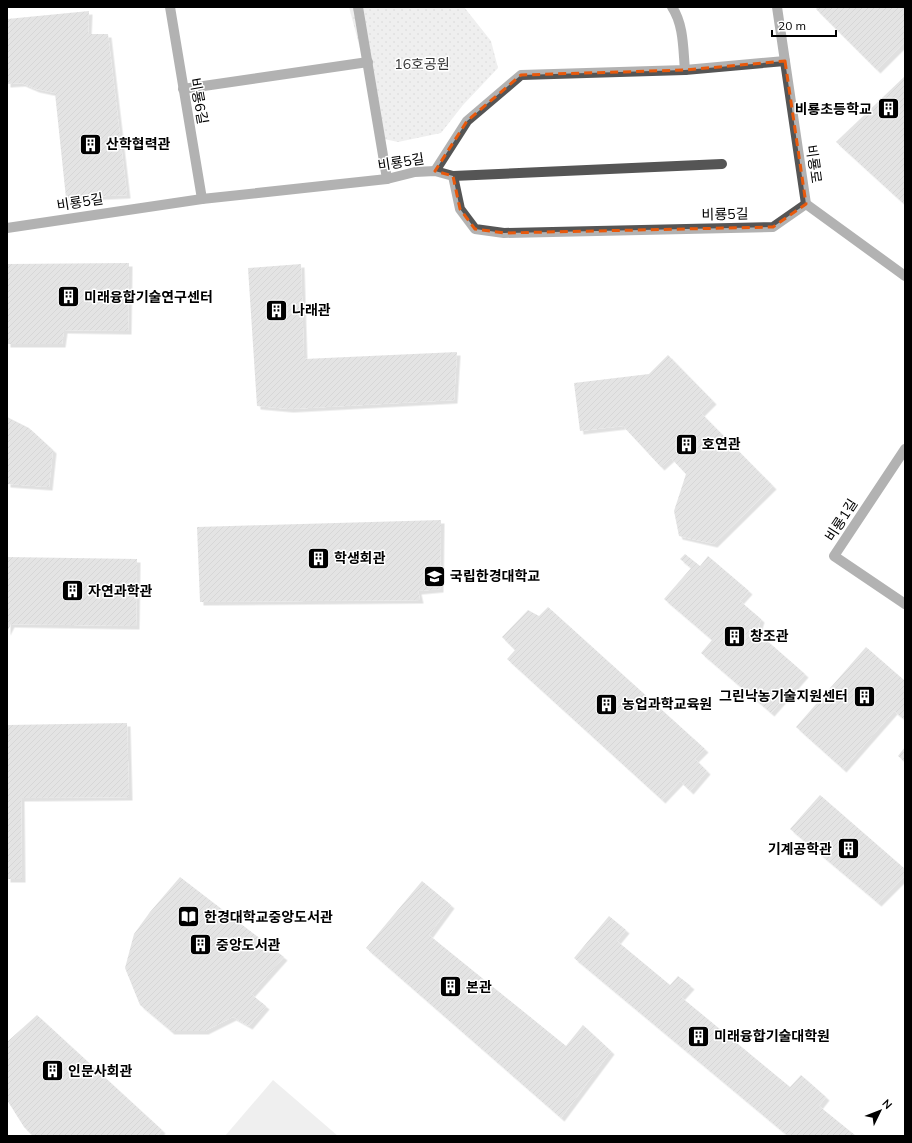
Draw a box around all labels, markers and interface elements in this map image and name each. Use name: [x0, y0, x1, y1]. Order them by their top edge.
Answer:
scale bar: [772, 12, 836, 38]
text: 20 m: [778, 18, 806, 33]
park label: 16호공원: [394, 55, 450, 73]
street label: 비룡6길: [186, 76, 212, 126]
building icon: 비룡초등학교: [875, 96, 901, 122]
place label: 비룡초등학교: [795, 100, 872, 118]
building icon: 산학협력관: [78, 131, 104, 157]
place label: 산학협력관: [106, 135, 171, 153]
street label: 비룡로: [802, 144, 826, 185]
street label: 비룡5길: [376, 149, 426, 175]
street label: 비룡5길: [55, 189, 105, 215]
street label: 비룡5길: [701, 205, 749, 223]
building icon: 미래융합기술연구센터: [55, 284, 81, 310]
place label: 미래융합기술연구센터: [84, 288, 213, 306]
building icon: 나래관: [263, 297, 289, 323]
place label: 나래관: [292, 301, 331, 319]
building icon: 호연관: [673, 431, 699, 457]
place label: 호연관: [702, 435, 741, 453]
street label: 비룡1길: [821, 495, 861, 545]
building icon: 학생회관: [306, 545, 332, 571]
place label: 학생회관: [334, 549, 386, 567]
school or university icon: 국립한경대학교: [421, 563, 447, 589]
place label: 국립한경대학교: [450, 567, 540, 585]
building icon: 자연과학관: [59, 578, 85, 604]
place label: 자연과학관: [88, 582, 153, 600]
building icon: 창조관: [721, 623, 747, 649]
place label: 창조관: [750, 627, 789, 645]
building icon: 그린낙농기술지원센터: [851, 683, 877, 709]
place label: 그린낙농기술지원센터: [719, 687, 848, 705]
building icon: 농업과학교육원: [593, 691, 619, 717]
place label: 농업과학교육원: [622, 695, 712, 713]
building icon: 기계공학관: [835, 836, 861, 862]
place label: 기계공학관: [768, 840, 832, 858]
library icon: 한경대학교중앙도서관: [175, 904, 201, 930]
place label: 한경대학교중앙도서관: [204, 908, 333, 926]
building icon: 중앙도서관: [187, 932, 213, 958]
place label: 중앙도서관: [216, 936, 281, 954]
building icon: 본관: [438, 974, 464, 1000]
place label: 본관: [466, 978, 492, 996]
building icon: 미래융합기술대학원: [685, 1023, 711, 1049]
place label: 미래융합기술대학원: [714, 1027, 830, 1045]
building icon: 인문사회관: [39, 1058, 65, 1084]
place label: 인문사회관: [68, 1062, 133, 1080]
north arrow: [860, 1091, 900, 1131]
text: N: [879, 1096, 895, 1112]

